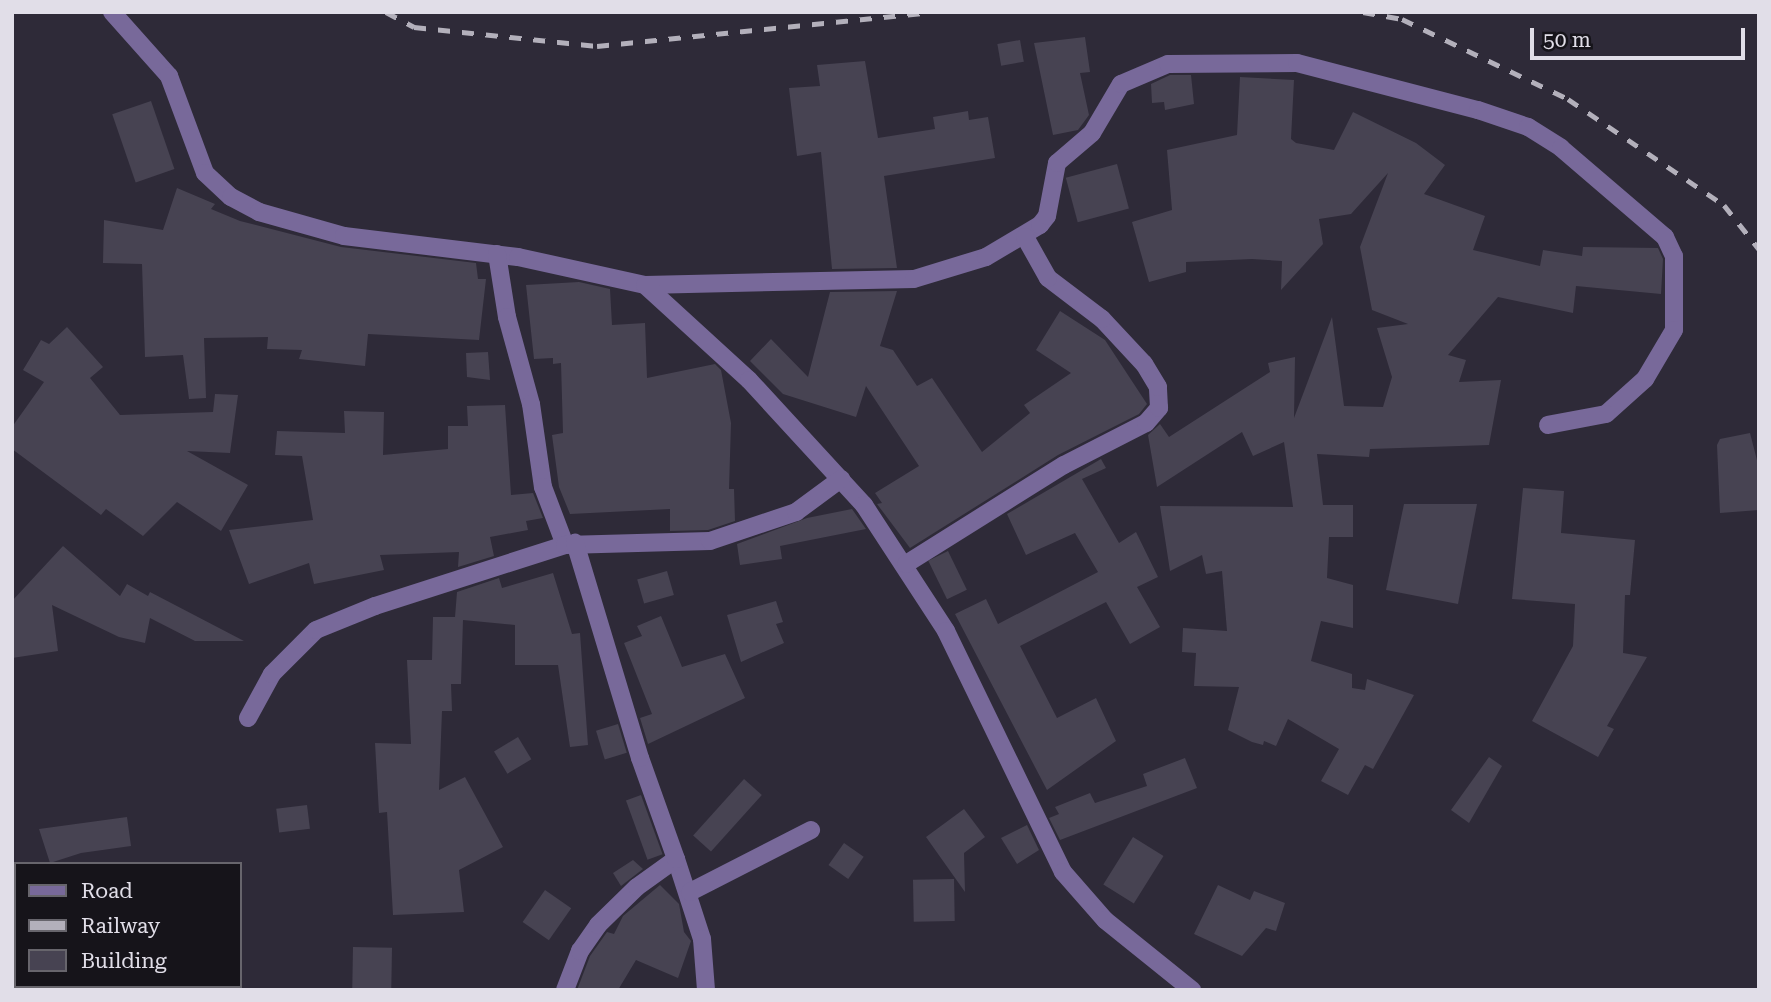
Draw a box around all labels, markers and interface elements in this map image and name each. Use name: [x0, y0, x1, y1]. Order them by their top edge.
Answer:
scale bar: [1533, 14, 1748, 58]
text: 50 m: [1543, 28, 1591, 52]
legend: [14, 862, 242, 988]
text: Road: [81, 879, 133, 903]
text: Railway: [81, 914, 160, 938]
text: Building: [81, 949, 167, 973]

